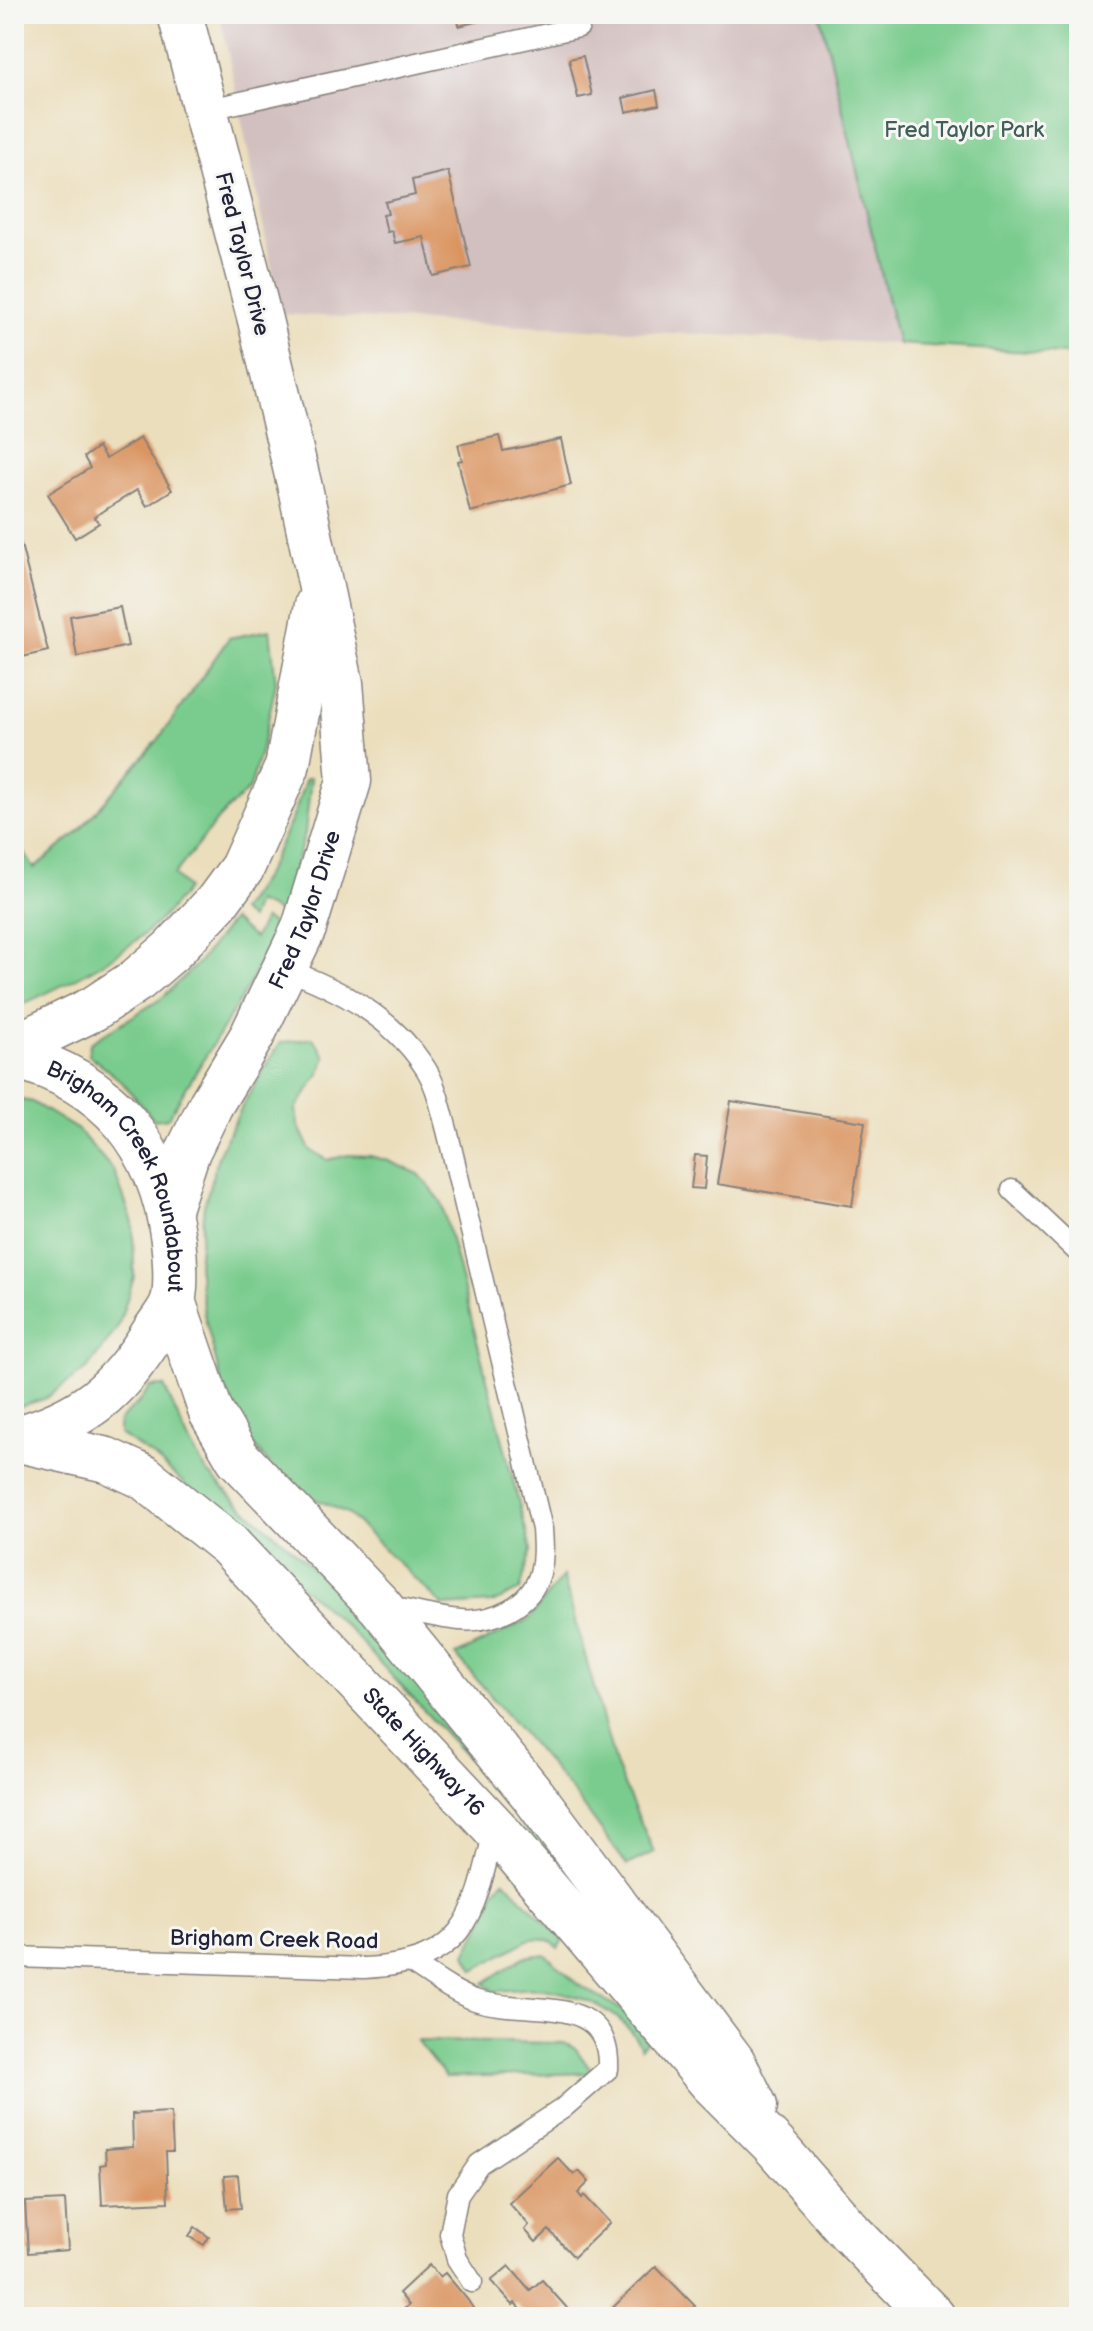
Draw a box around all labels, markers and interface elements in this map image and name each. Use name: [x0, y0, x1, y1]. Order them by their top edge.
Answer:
park label: Fred Taylor Park: [884, 117, 1044, 144]
street label: Fred Taylor Drive: [209, 169, 275, 339]
street label: Fred Taylor Drive: [263, 827, 347, 994]
street label: Brigham Creek Roundabout: [42, 1055, 189, 1294]
street label: State Highway 16: [357, 1682, 490, 1822]
street label: Brigham Creek Road: [169, 1925, 379, 1955]

